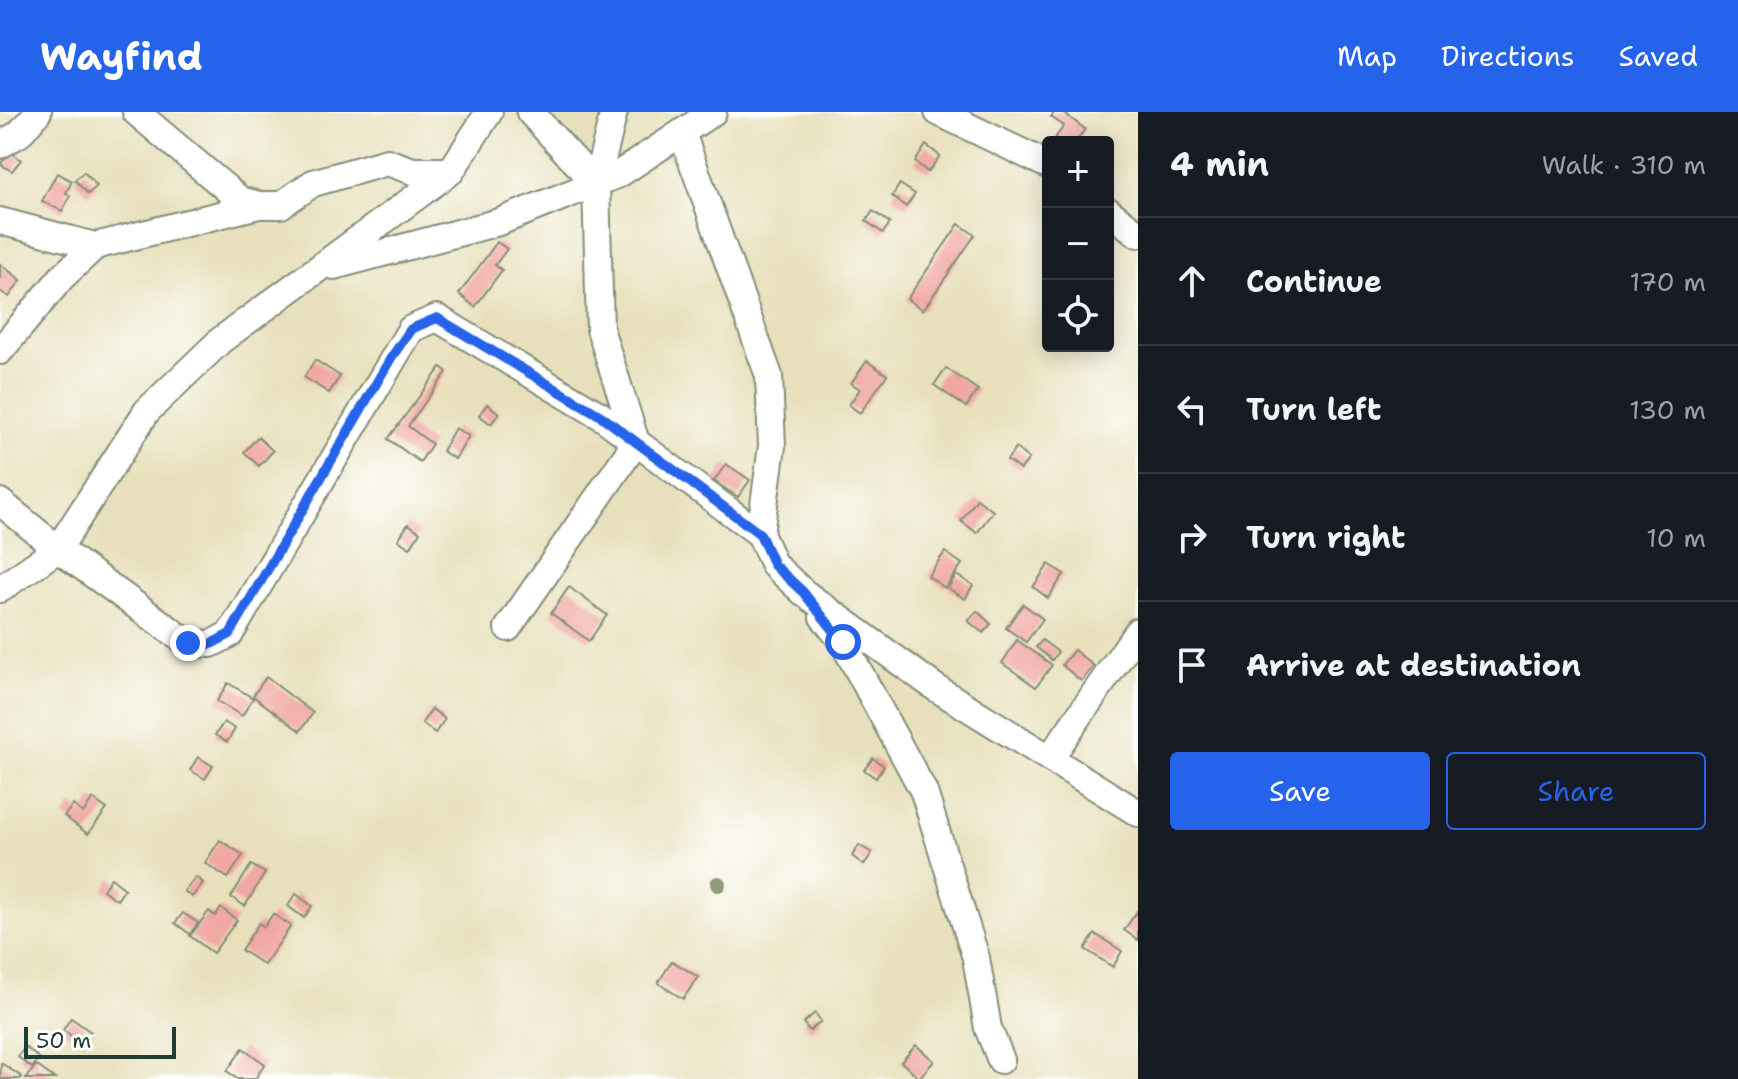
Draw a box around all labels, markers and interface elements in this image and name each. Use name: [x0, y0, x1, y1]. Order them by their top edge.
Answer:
text: Wayfind: [40, 31, 203, 82]
text: Map: [1337, 37, 1397, 75]
text: Directions: [1441, 37, 1575, 75]
text: Saved: [1619, 37, 1698, 75]
map controls: [1042, 136, 1114, 352]
button: +: [1042, 136, 1114, 208]
text: 4 min: [1170, 141, 1269, 187]
text: Walk · 310 m: [1542, 147, 1706, 182]
button: −: [1042, 208, 1114, 280]
icon: ahead: [1170, 259, 1214, 303]
text: Continue: [1246, 261, 1382, 302]
text: 170 m: [1629, 264, 1706, 299]
button: locate: [1042, 280, 1114, 352]
icon: left: [1170, 387, 1214, 431]
text: Turn left: [1246, 389, 1381, 430]
text: 130 m: [1629, 392, 1706, 427]
icon: right: [1170, 515, 1214, 559]
text: Turn right: [1246, 517, 1405, 558]
text: 10 m: [1646, 520, 1706, 555]
route start: [825, 624, 861, 660]
route end: [170, 625, 206, 661]
icon: arrive: [1170, 643, 1214, 687]
text: Arrive at destination: [1246, 645, 1581, 686]
button: Save: [1170, 752, 1430, 830]
button: Share: [1446, 752, 1706, 830]
scale bar: [24, 1023, 176, 1059]
text: 50 m: [36, 1026, 91, 1055]

